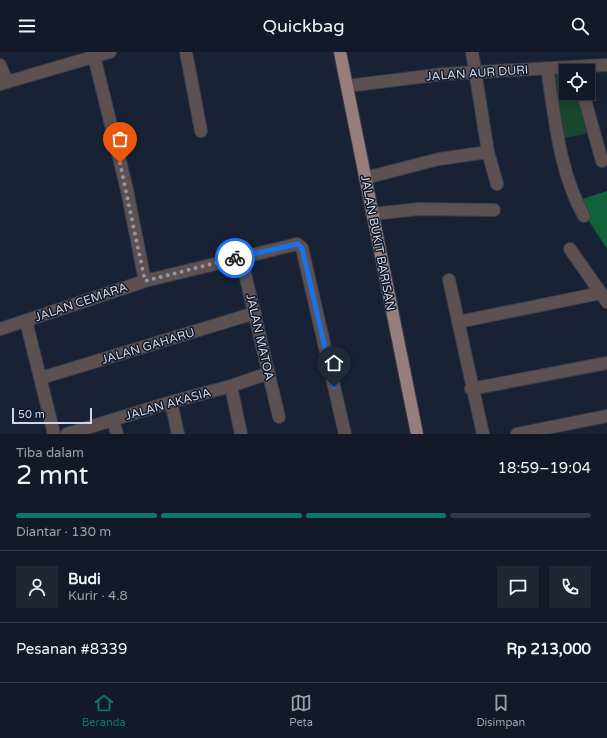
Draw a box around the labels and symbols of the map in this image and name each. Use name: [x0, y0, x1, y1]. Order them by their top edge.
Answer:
street label: JALAN AUR DURI: [425, 62, 529, 84]
pin: [103, 122, 137, 163]
street label: JALAN BUKIT BARISAN: [358, 174, 398, 312]
courier: [215, 238, 255, 278]
street label: JALAN CEMARA: [33, 280, 129, 324]
street label: JALAN MATOA: [243, 292, 277, 382]
street label: JALAN GAHARU: [100, 325, 196, 367]
pin: [317, 346, 351, 387]
street label: JALAN AKASIA: [124, 385, 212, 423]
scale bar: [12, 406, 92, 425]

